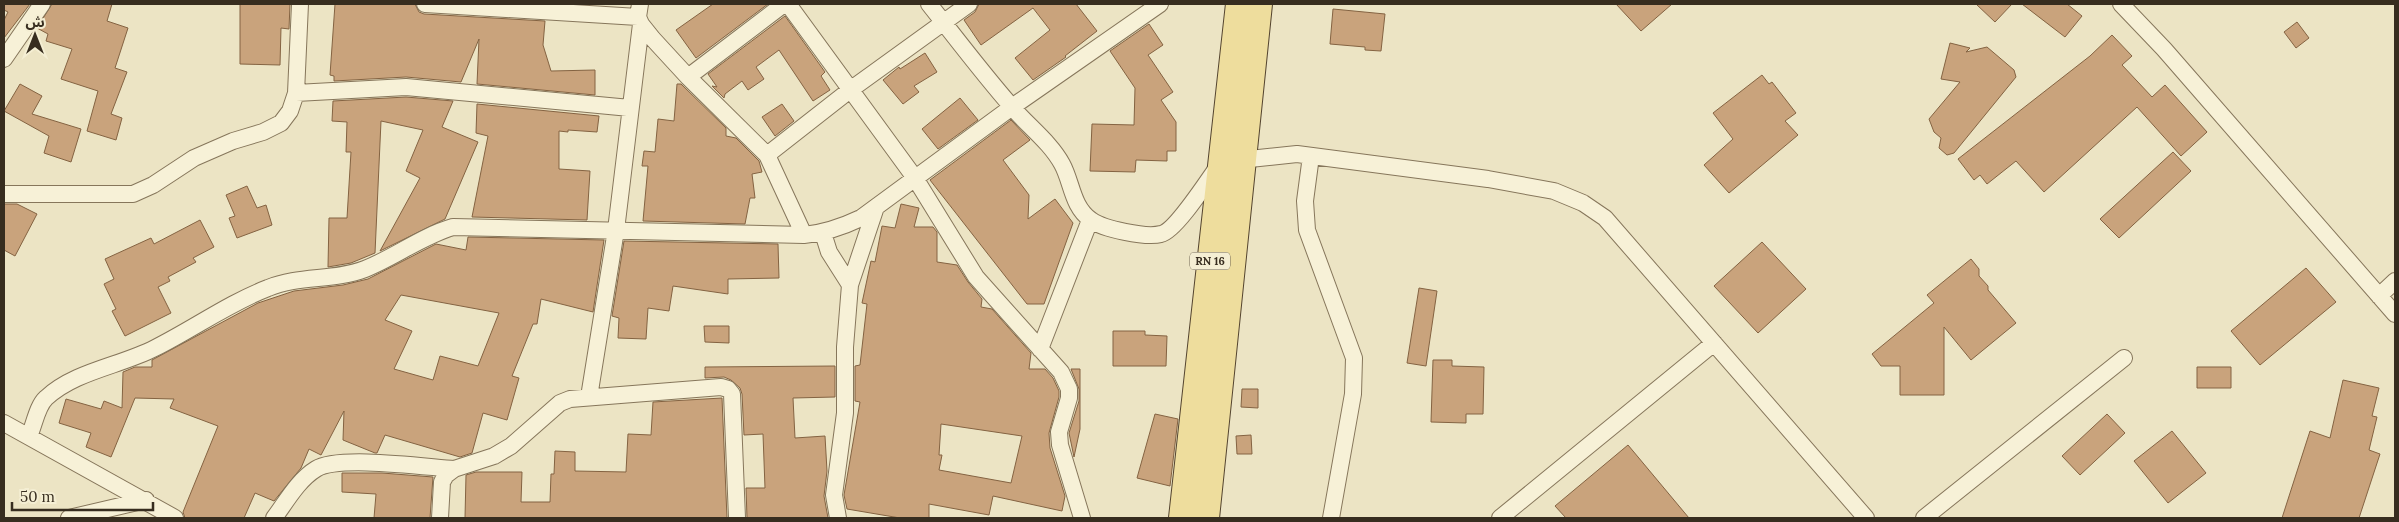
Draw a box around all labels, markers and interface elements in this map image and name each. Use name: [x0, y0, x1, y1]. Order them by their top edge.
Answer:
north arrow: [10, 10, 60, 60]
text: ش: [25, 13, 45, 31]
road number: RN 16: [1190, 252, 1230, 270]
scale bar: [12, 480, 154, 512]
text: 50 m: [20, 487, 55, 506]

